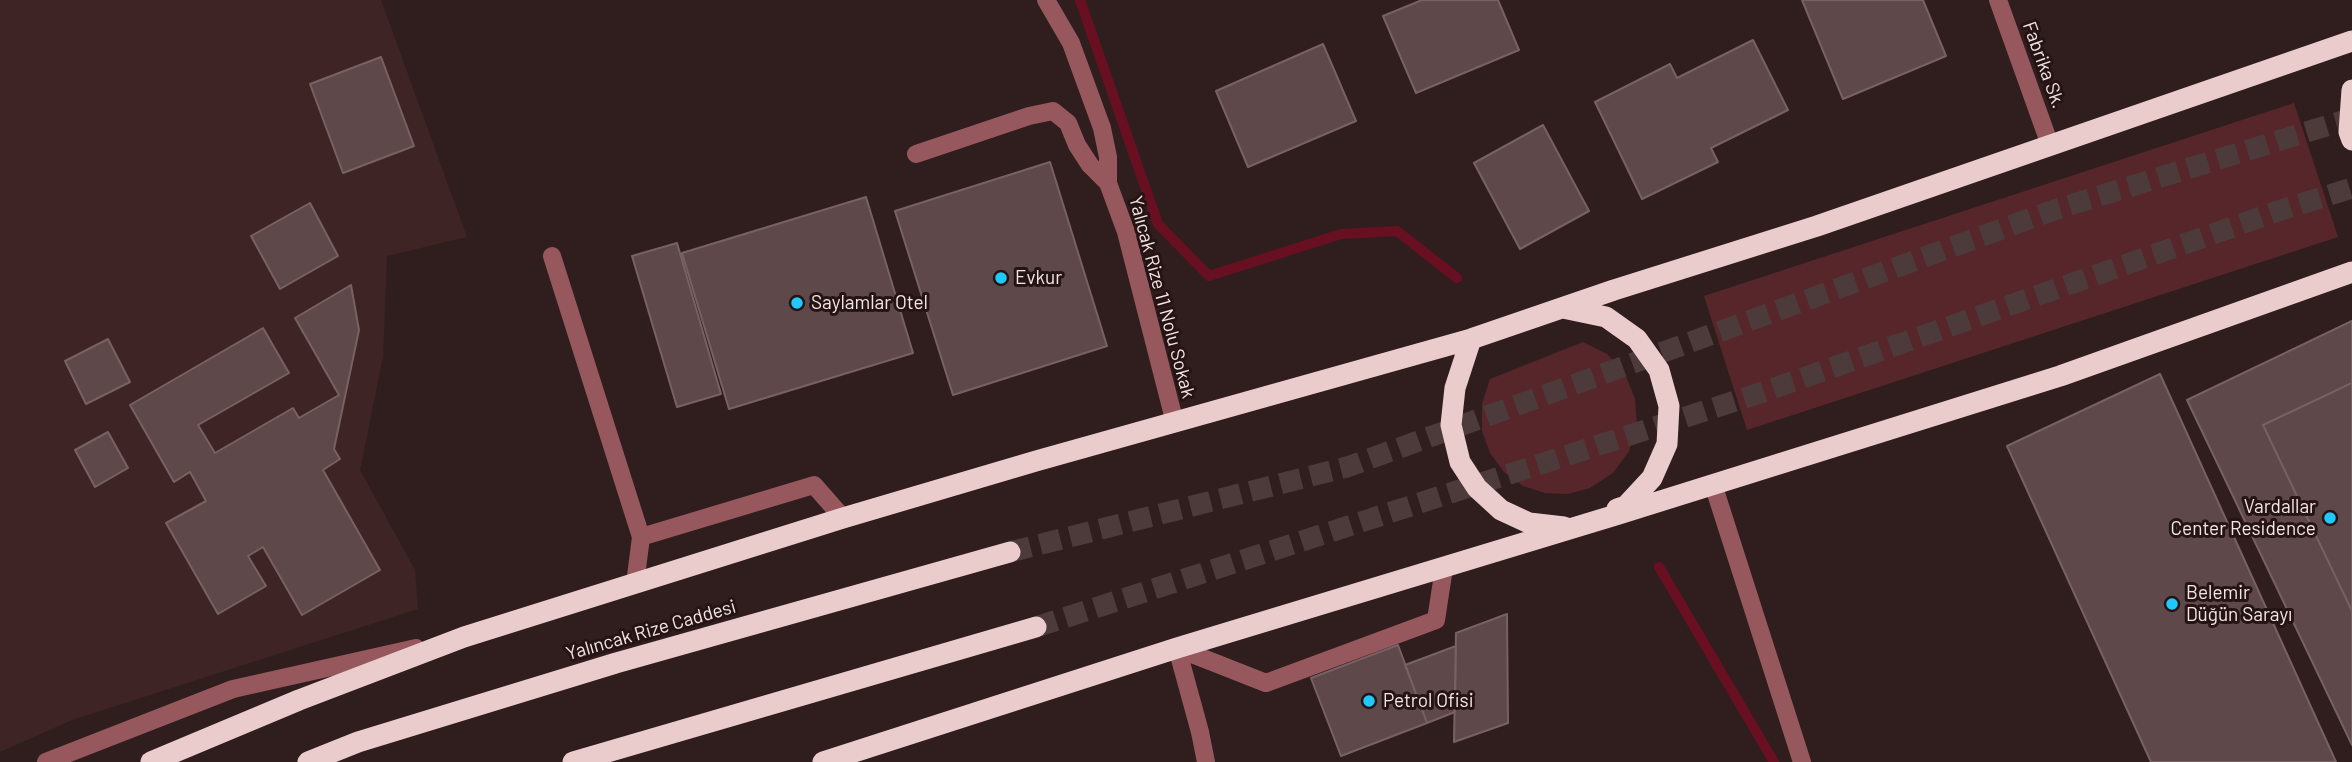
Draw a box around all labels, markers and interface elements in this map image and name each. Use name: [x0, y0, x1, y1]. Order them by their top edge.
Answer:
street label: Fabrika Sk.: [2018, 18, 2070, 112]
street label: Yalıcak Rize 11 Nolu Sokak: [1124, 193, 1200, 401]
place label: Evkur: [1015, 267, 1062, 289]
marker: Evkur: [993, 270, 1009, 286]
place label: Saylamlar Otel: [811, 292, 928, 314]
marker: Saylamlar Otel: [789, 295, 805, 311]
place label: Vardallar Center Residence: [2171, 496, 2316, 540]
marker: Vardallar Center Residence: [2322, 510, 2338, 526]
place label: Belemir Düğün Sarayı: [2186, 582, 2292, 626]
street label: Yalıncak Rize Caddesi: [563, 595, 739, 665]
marker: Belemir Düğün Sarayı: [2164, 596, 2180, 612]
place label: Petrol Ofisi: [1383, 690, 1474, 712]
marker: Petrol Ofisi: [1361, 693, 1377, 709]

